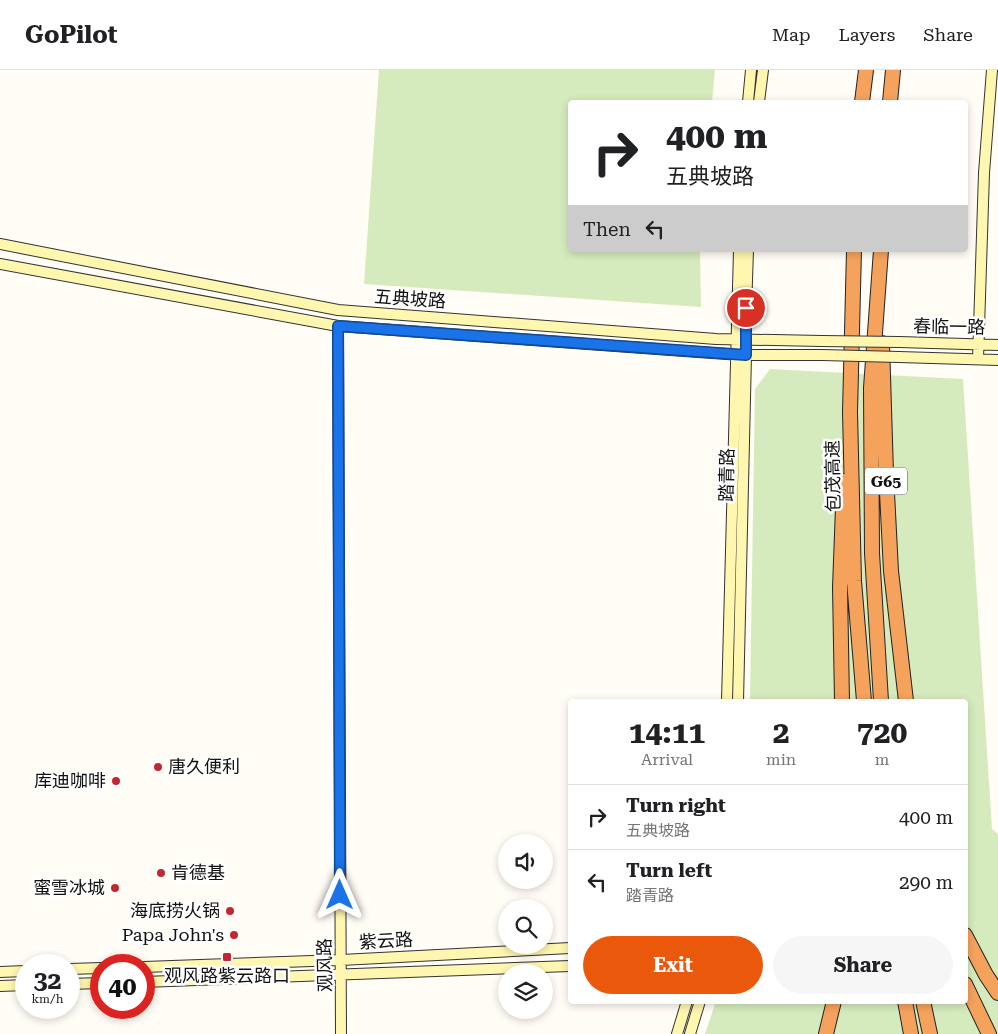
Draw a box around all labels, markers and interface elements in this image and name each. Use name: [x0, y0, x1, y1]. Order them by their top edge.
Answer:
text: GoPilot: [25, 21, 117, 49]
text: Map: [772, 24, 811, 45]
text: Layers: [839, 24, 895, 45]
text: Share: [923, 24, 973, 45]
text: 400 m: [666, 116, 767, 157]
icon: right: [583, 120, 648, 185]
text: 五典坡路: [666, 164, 754, 189]
icon: left: [641, 215, 669, 243]
text: Then: [583, 218, 631, 241]
street label: 五典坡路: [373, 286, 447, 311]
pin: [725, 287, 767, 329]
icon: arrive: [732, 294, 760, 322]
street label: 春临一路: [913, 315, 985, 338]
street label: 包茂高速: [821, 440, 844, 512]
street label: 踏青路: [716, 448, 737, 502]
road number: G65: [865, 468, 907, 494]
text: 14:11: [629, 715, 705, 750]
text: 2: [773, 715, 789, 750]
text: 720: [857, 715, 907, 750]
text: Arrival: [641, 750, 693, 769]
text: min: [766, 750, 796, 769]
text: m: [875, 750, 889, 769]
place label: 唐久便利: [168, 756, 240, 777]
marker: 唐久便利: [152, 761, 164, 773]
place label: 库迪咖啡: [34, 770, 106, 791]
marker: 库迪咖啡: [110, 775, 122, 787]
text: Turn right: [626, 794, 726, 817]
icon: right: [583, 803, 611, 831]
text: 400 m: [899, 806, 953, 829]
text: 五典坡路: [626, 821, 690, 840]
map controls: [498, 834, 553, 1019]
button: sound: [498, 834, 553, 889]
text: Turn left: [626, 859, 712, 882]
place label: 肯德基: [171, 862, 225, 883]
marker: 肯德基: [155, 867, 167, 879]
position arrow: [313, 868, 365, 920]
icon: left: [583, 868, 611, 896]
text: 290 m: [899, 871, 953, 894]
place label: 蜜雪冰城: [33, 877, 105, 898]
marker: 蜜雪冰城: [109, 882, 121, 894]
text: 踏青路: [626, 886, 674, 905]
button: search: [498, 899, 553, 954]
place label: 海底捞火锅: [130, 900, 220, 921]
marker: 海底捞火锅: [224, 905, 236, 917]
place label: Papa John's: [122, 924, 224, 945]
marker: Papa John's: [228, 929, 240, 941]
street label: 紫云路: [358, 929, 413, 952]
button: Exit: [583, 936, 763, 994]
button: Share: [773, 936, 953, 994]
street label: 观风路: [314, 938, 335, 992]
marker: 观风路紫云路口: [221, 951, 233, 963]
speed limit sign: 40: [90, 954, 155, 1019]
button: layers: [498, 964, 553, 1019]
place label: 观风路紫云路口: [164, 965, 290, 986]
text: 32: [33, 966, 62, 995]
text: km/h: [31, 992, 64, 1006]

